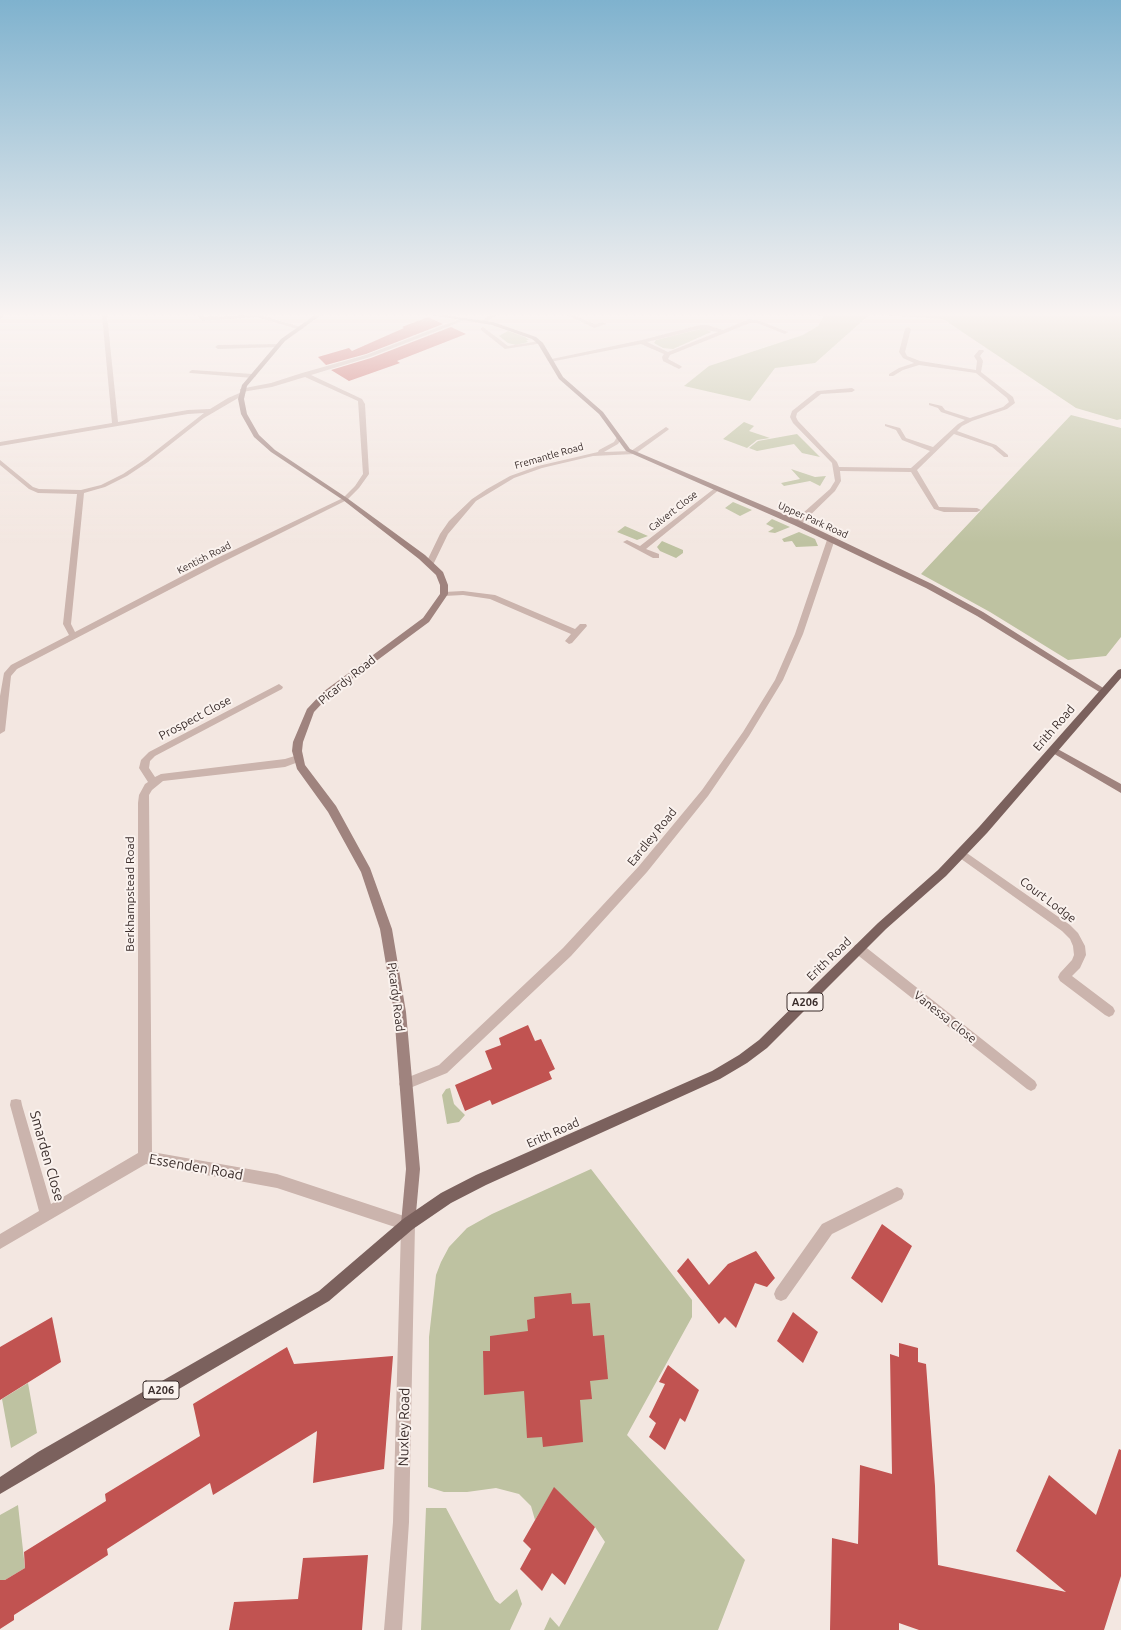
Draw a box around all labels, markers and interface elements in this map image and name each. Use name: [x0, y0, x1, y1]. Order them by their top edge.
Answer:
street label: Fremantle Road: [513, 440, 585, 472]
street label: Calvert Close: [646, 488, 700, 534]
street label: Upper Park Road: [776, 499, 850, 541]
street label: Kentish Road: [175, 539, 233, 577]
street label: Picardy Road: [315, 653, 379, 707]
street label: Prospect Close: [156, 693, 234, 743]
street label: Erith Road: [1030, 702, 1078, 754]
street label: Eardley Road: [624, 805, 680, 869]
street label: Berkhampstead Road: [123, 836, 137, 952]
street label: Court Lodge: [1017, 874, 1079, 926]
street label: Erith Road: [804, 934, 854, 984]
street label: Picardy Road: [385, 962, 407, 1032]
street label: Vanessa Close: [911, 988, 979, 1046]
road number: A206: [787, 993, 823, 1011]
street label: Smarden Close: [26, 1109, 68, 1203]
street label: Erith Road: [524, 1115, 582, 1151]
street label: Essenden Road: [148, 1150, 244, 1184]
road number: A206: [143, 1381, 179, 1399]
street label: Nuxley Road: [395, 1388, 413, 1466]

